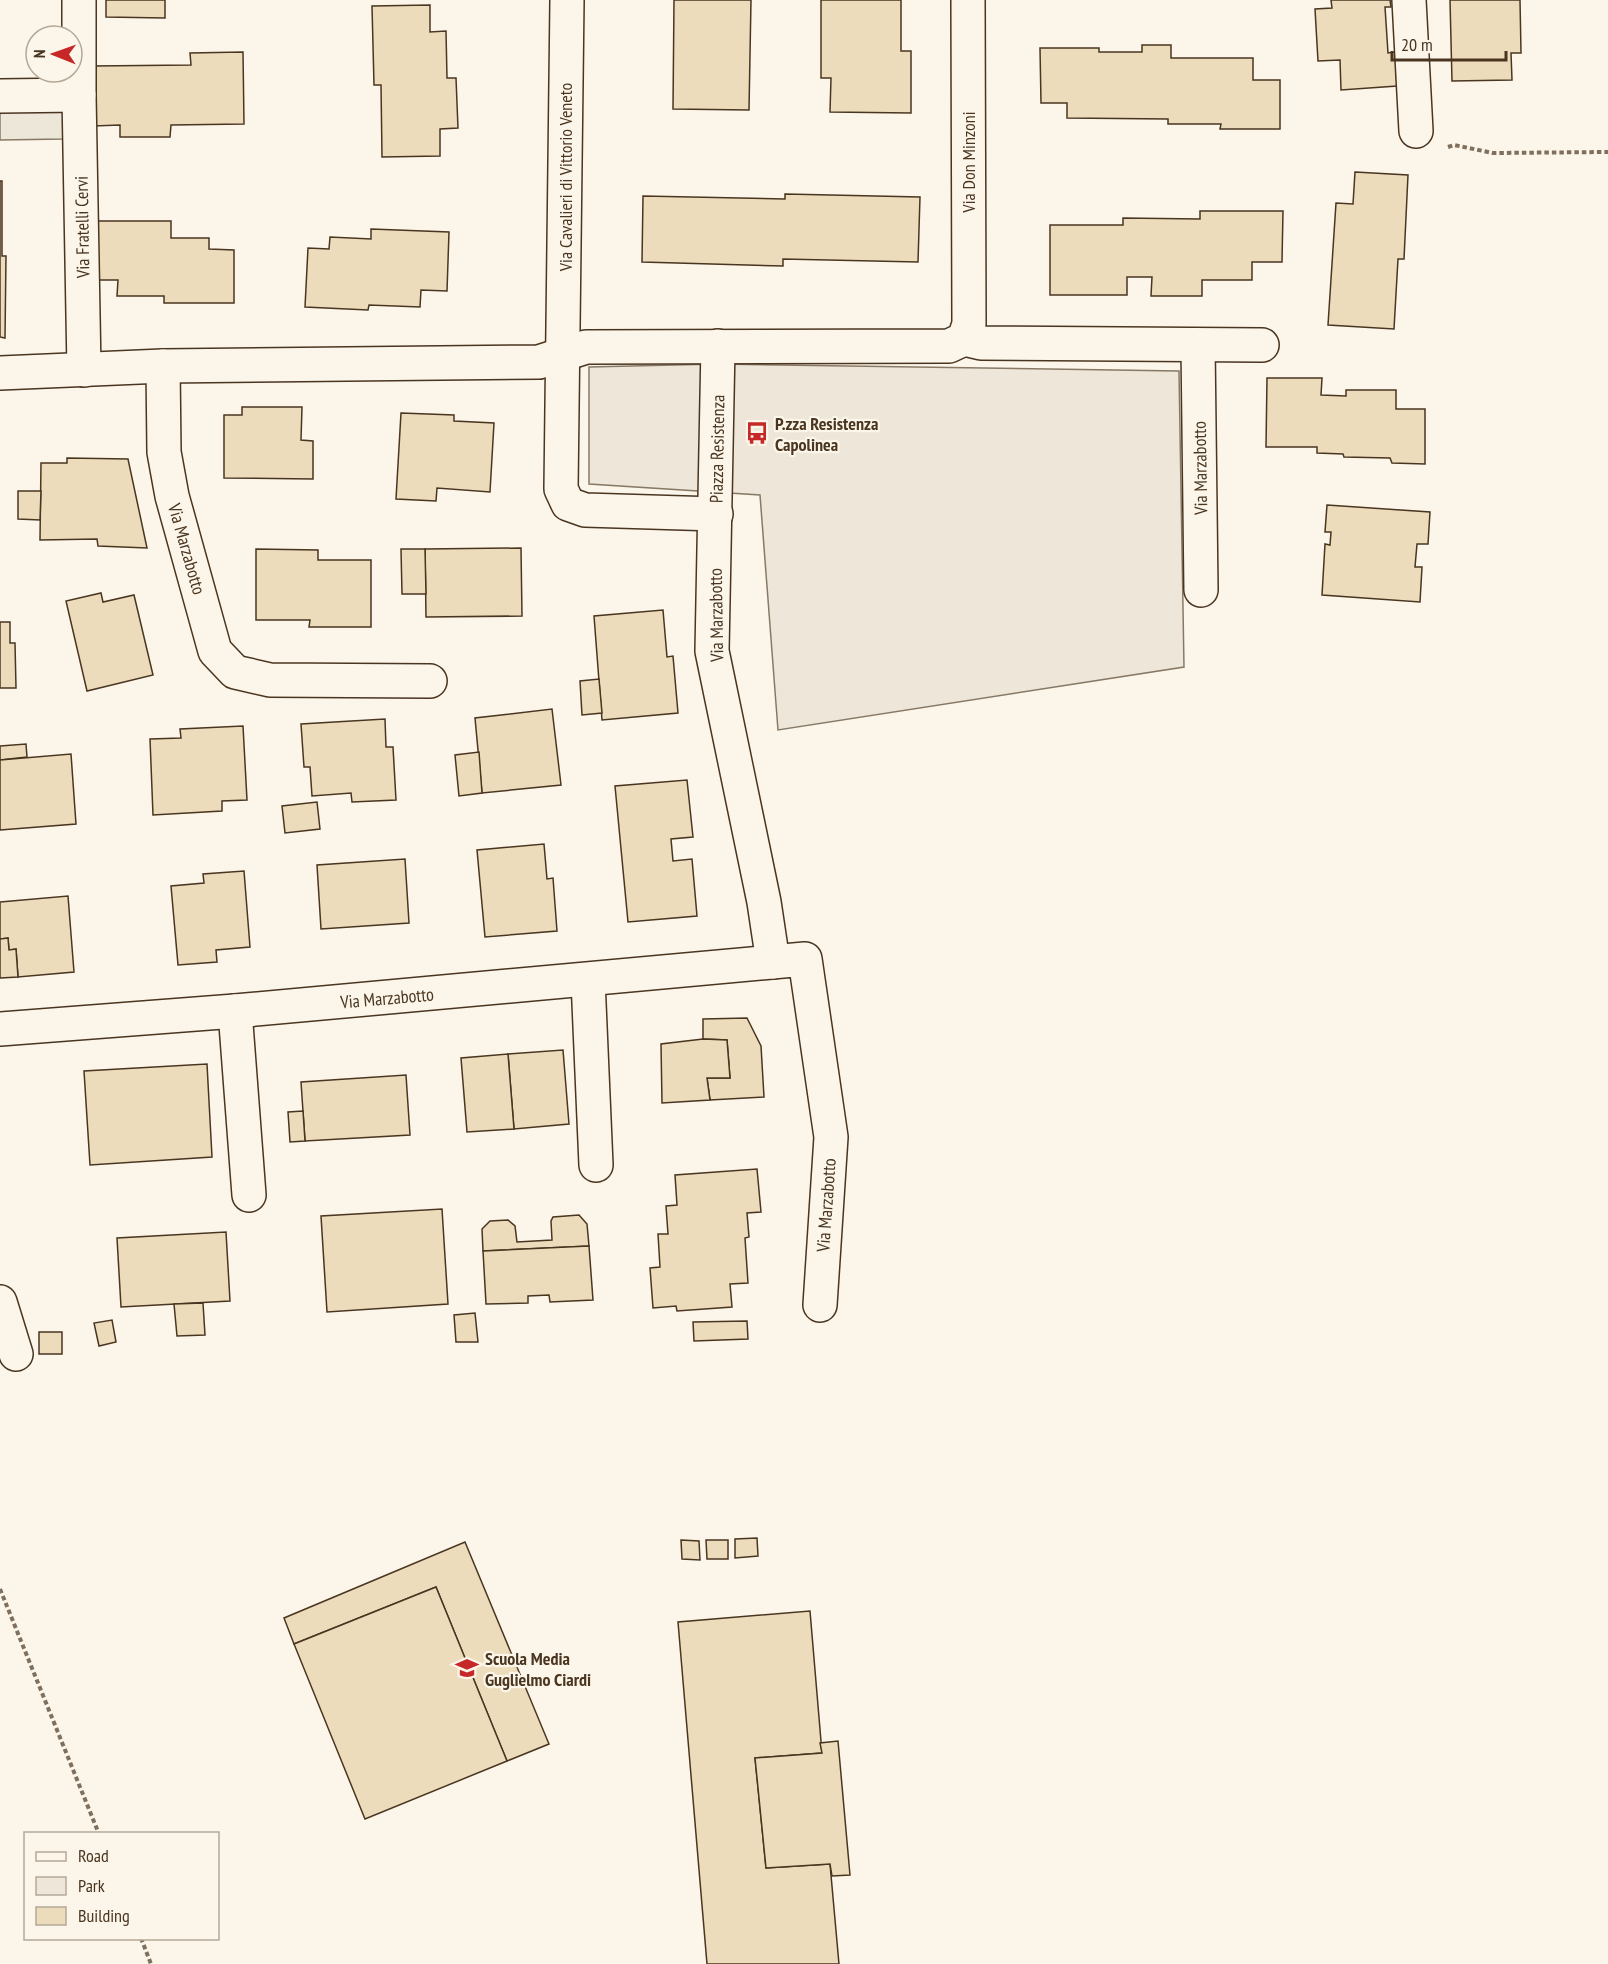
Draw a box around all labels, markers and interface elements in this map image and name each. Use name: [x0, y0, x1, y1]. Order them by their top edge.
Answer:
north arrow: [24, 24, 84, 84]
scale bar: [1392, 24, 1506, 62]
text: 20 m: [1401, 33, 1433, 56]
text: N: [29, 49, 49, 58]
street label: Via Cavalieri di Vittorio Veneto: [554, 83, 577, 272]
street label: Via Don Minzoni: [957, 111, 980, 214]
street label: Via Fratelli Cervi: [70, 176, 94, 279]
street label: Piazza Resistenza: [705, 395, 729, 503]
place label: P.zza Resistenza Capolinea: [775, 412, 878, 456]
bus stop icon: P.zza Resistenza Capolinea: [744, 420, 770, 446]
street label: Via Marzabotto: [1188, 421, 1212, 516]
street label: Via Marzabotto: [163, 500, 211, 597]
street label: Via Marzabotto: [704, 568, 728, 663]
street label: Via Marzabotto: [338, 982, 435, 1014]
street label: Via Marzabotto: [811, 1157, 841, 1254]
place label: Scuola Media Guglielmo Ciardi: [485, 1647, 591, 1691]
school or university icon: Scuola Media Guglielmo Ciardi: [454, 1655, 480, 1681]
legend: [24, 1832, 219, 1940]
text: Road: [78, 1844, 109, 1867]
text: Park: [78, 1874, 105, 1897]
text: Building: [78, 1904, 130, 1927]

